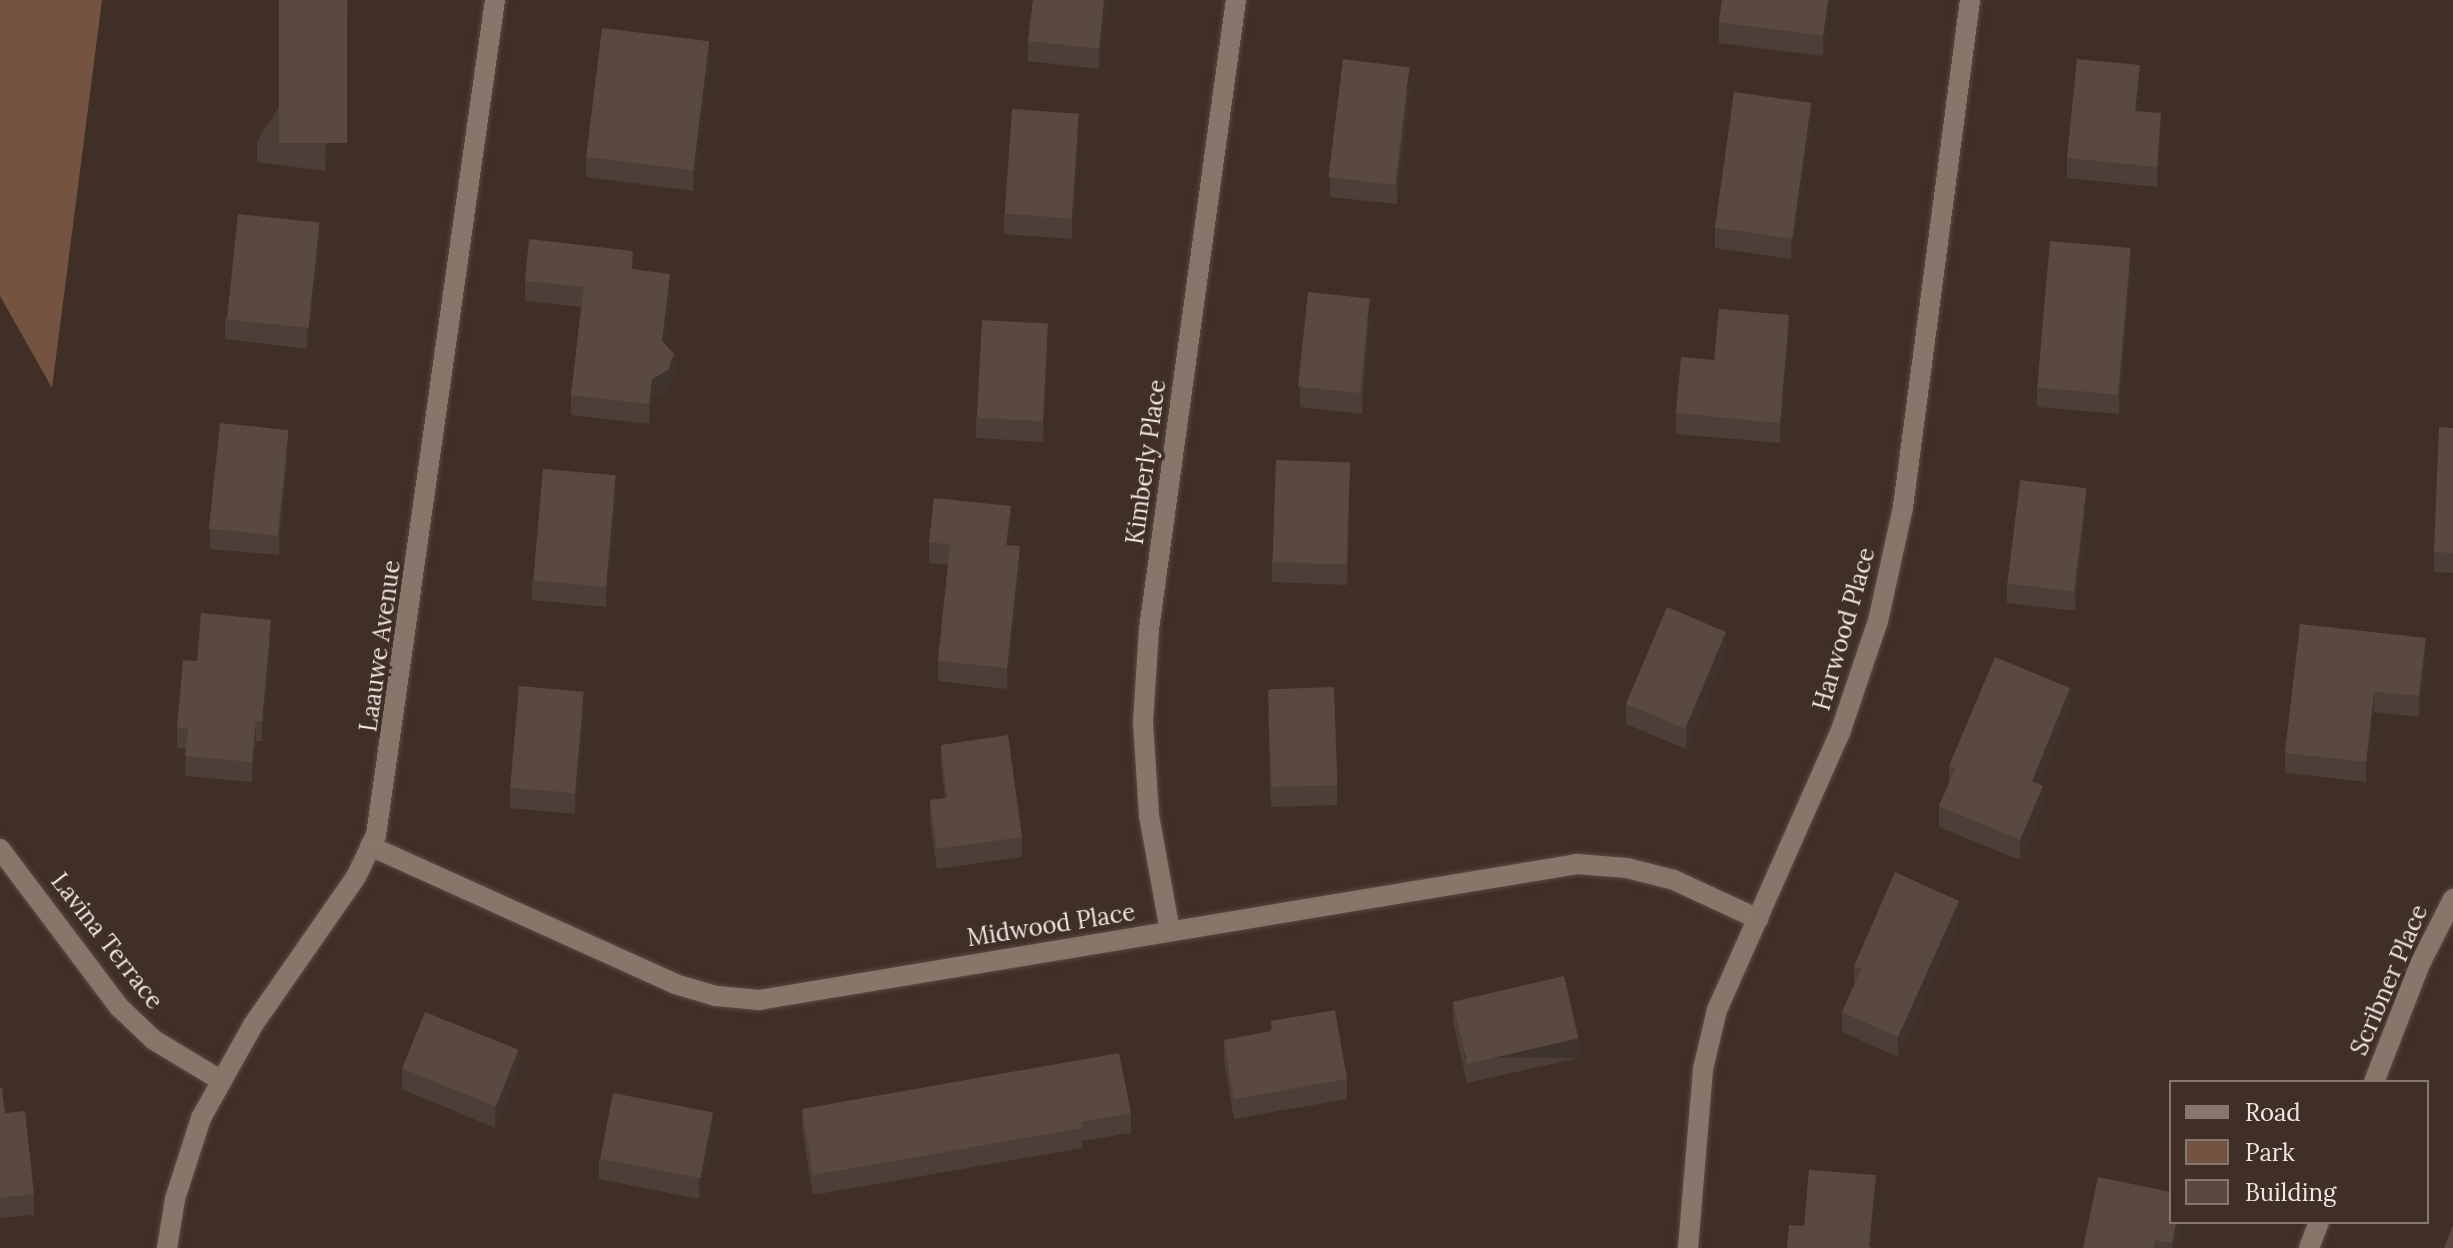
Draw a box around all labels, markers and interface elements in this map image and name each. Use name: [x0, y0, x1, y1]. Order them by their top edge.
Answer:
street label: Kimberly Place: [1120, 378, 1172, 546]
street label: Harwood Place: [1807, 544, 1881, 714]
street label: Laauwe Avenue: [354, 558, 406, 734]
street label: Lavina Terrace: [45, 867, 169, 1015]
street label: Midwood Place: [965, 898, 1137, 952]
street label: Scribner Place: [2344, 900, 2434, 1060]
legend: [2169, 1080, 2429, 1224]
text: Road: [2245, 1097, 2301, 1128]
text: Park: [2245, 1137, 2295, 1168]
text: Building: [2245, 1177, 2336, 1208]

